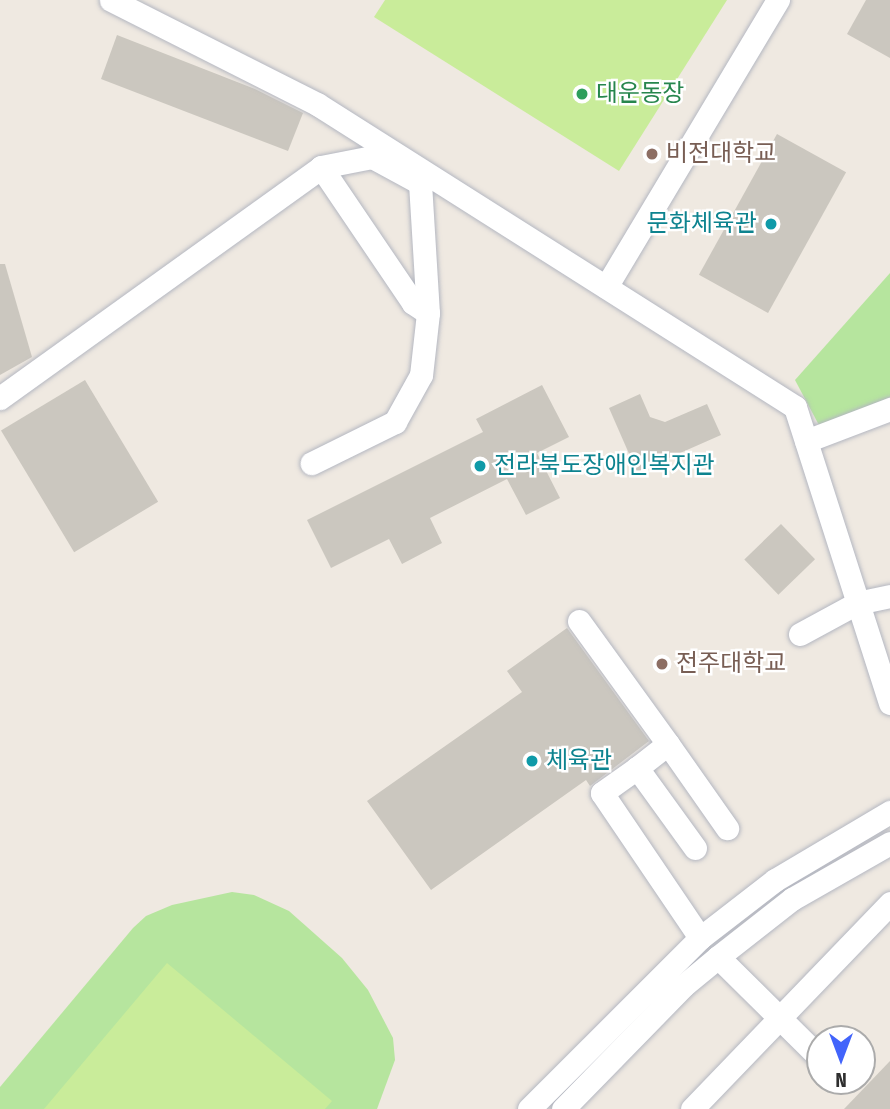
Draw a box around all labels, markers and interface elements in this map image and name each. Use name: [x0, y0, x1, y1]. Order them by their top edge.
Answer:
place label: 대운동장: [596, 80, 684, 108]
marker: 대운동장: [574, 86, 590, 102]
place label: 비전대학교: [666, 140, 776, 168]
marker: 비전대학교: [644, 146, 660, 162]
place label: 문화체육관: [647, 210, 757, 238]
marker: 문화체육관: [763, 216, 779, 232]
place label: 전라북도장애인복지관: [494, 452, 715, 480]
marker: 전라북도장애인복지관: [472, 458, 488, 474]
place label: 전주대학교: [676, 650, 786, 678]
marker: 전주대학교: [654, 656, 670, 672]
place label: 체육관: [546, 747, 612, 775]
marker: 체육관: [524, 753, 540, 769]
north arrow: [806, 1025, 876, 1095]
text: N: [835, 1068, 847, 1091]

